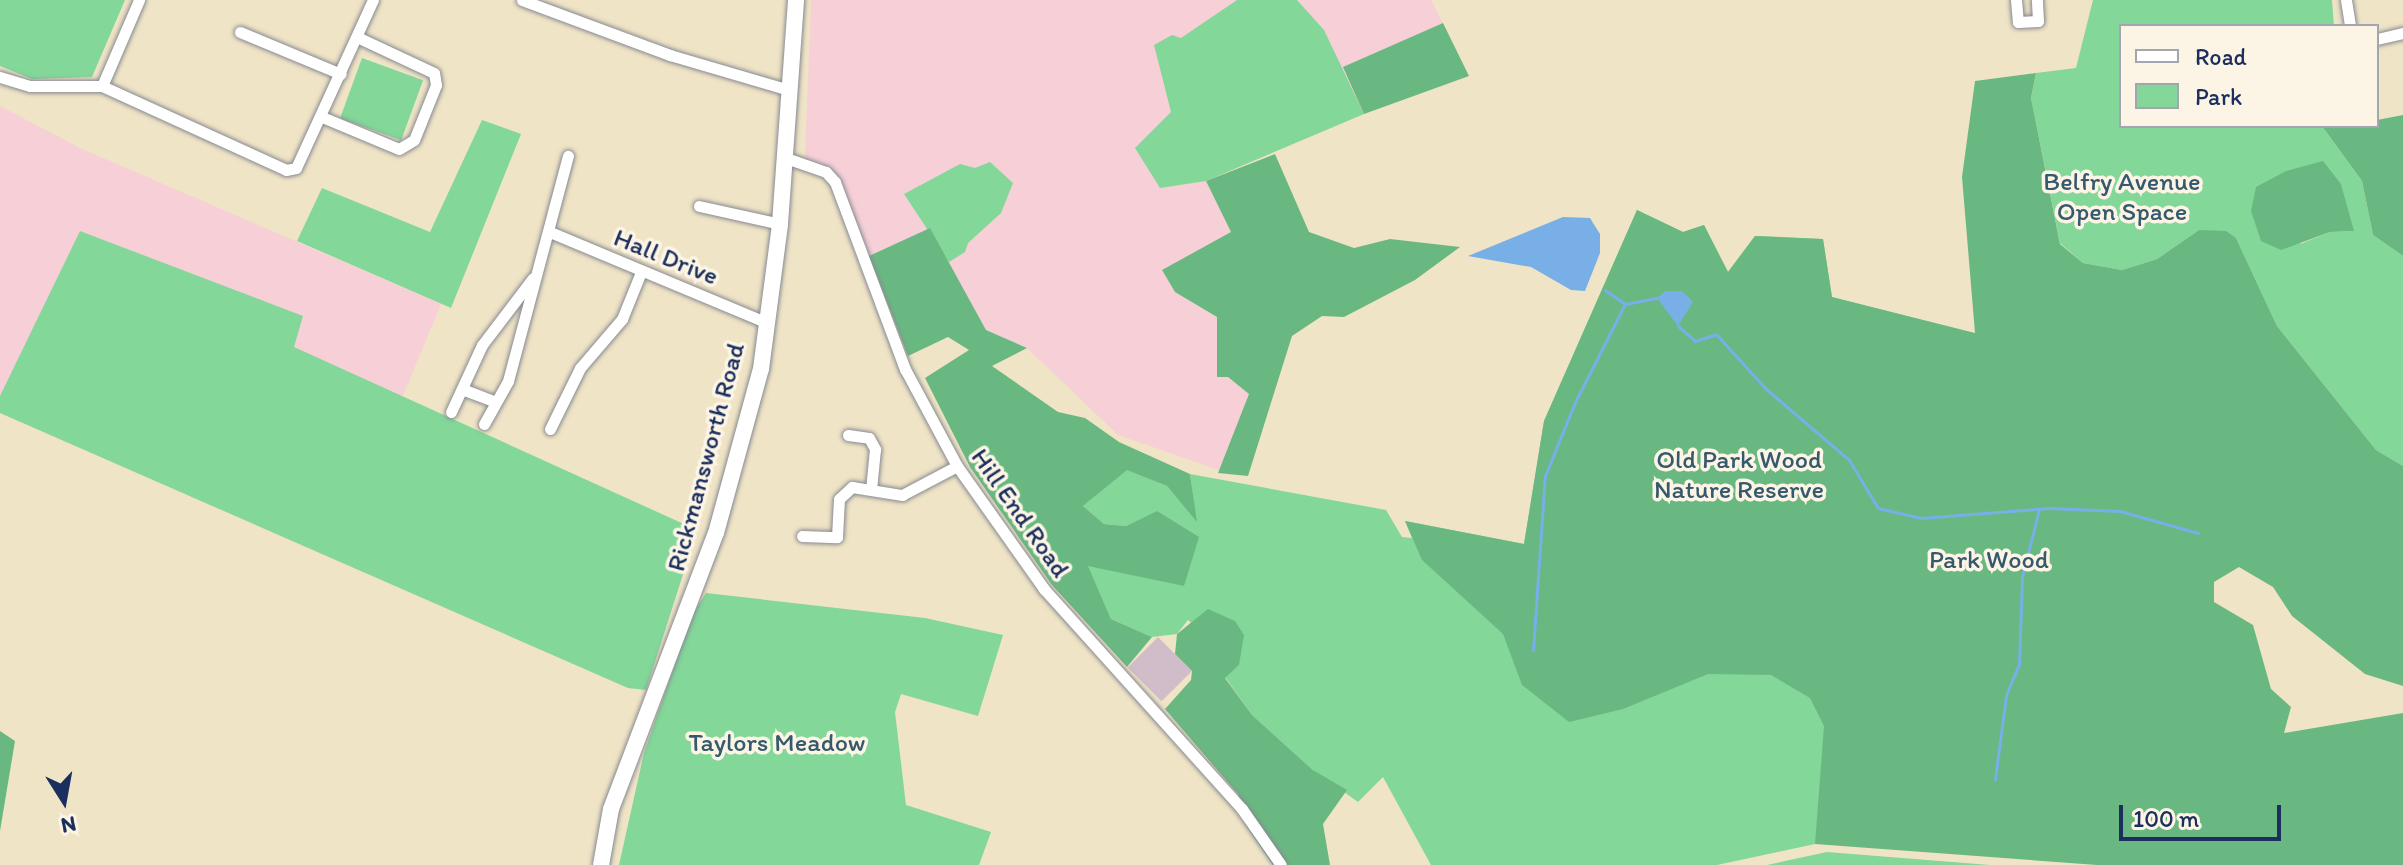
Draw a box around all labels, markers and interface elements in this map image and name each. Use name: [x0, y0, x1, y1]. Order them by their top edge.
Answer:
legend: [2119, 24, 2379, 128]
text: Road: [2195, 42, 2247, 71]
text: Park: [2195, 82, 2242, 111]
park label: Belfry Avenue Open Space: [2044, 166, 2200, 228]
street label: Hall Drive: [609, 222, 723, 292]
street label: Rickmansworth Road: [660, 339, 752, 575]
street label: Hill End Road: [964, 443, 1076, 583]
park label: Old Park Wood Nature Reserve: [1654, 444, 1824, 506]
park label: Park Wood: [1929, 544, 2049, 576]
park label: Taylors Meadow: [689, 727, 865, 759]
north arrow: [24, 761, 104, 841]
scale bar: [2123, 789, 2285, 839]
text: 100 m: [2133, 804, 2199, 833]
text: N: [59, 810, 79, 840]

